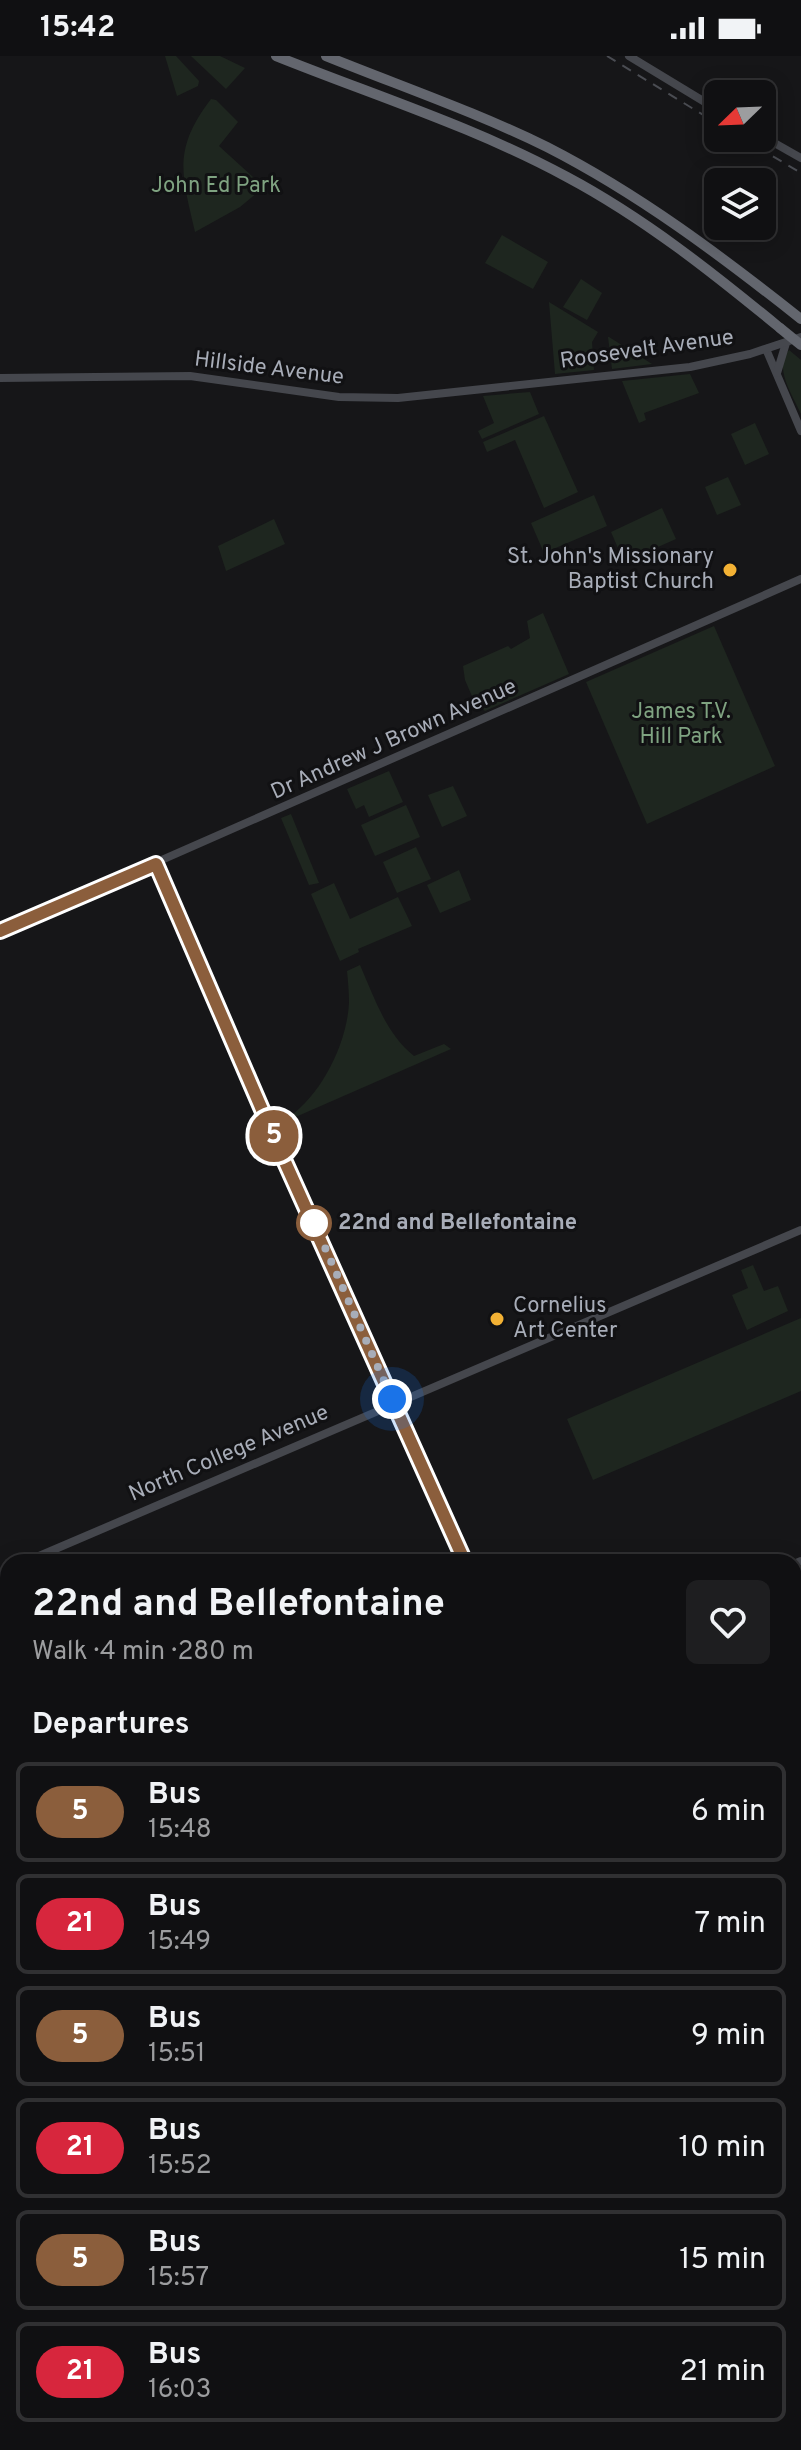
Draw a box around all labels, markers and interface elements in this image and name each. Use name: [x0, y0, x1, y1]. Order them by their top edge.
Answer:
text: 15:42: [40, 10, 115, 47]
north arrow: [704, 80, 776, 152]
map controls: [704, 80, 776, 240]
button: layers: [704, 168, 776, 240]
park label: John Ed Park: [151, 173, 281, 200]
street label: Roosevelt Avenue: [558, 324, 736, 376]
street label: Hillside Avenue: [193, 346, 345, 392]
place label: St. John's Missionary Baptist Church: [507, 544, 714, 596]
marker: St. John's Missionary Baptist Church: [721, 561, 739, 579]
street label: Dr Andrew J Brown Avenue: [267, 674, 521, 806]
park label: James T.V. Hill Park: [631, 699, 731, 751]
line badge: 5: [248, 1110, 300, 1162]
text: 5: [265, 1118, 283, 1154]
marker: 22nd and Bellefontaine: [297, 1206, 331, 1240]
place label: 22nd and Bellefontaine: [338, 1210, 577, 1237]
place label: Cornelius Art Center: [513, 1293, 618, 1345]
marker: Cornelius Art Center: [488, 1310, 506, 1328]
your location: [372, 1379, 412, 1419]
street label: North College Avenue: [125, 1400, 333, 1508]
button: heart: [686, 1580, 770, 1664]
text: 22nd and Bellefontaine: [32, 1581, 445, 1630]
text: Walk · 4 min · 280 m: [32, 1636, 254, 1669]
text: Departures: [32, 1707, 190, 1744]
text: Bus: [148, 1777, 201, 1814]
text: 5: [71, 1794, 89, 1830]
text: 6 min: [691, 1794, 766, 1831]
text: 15:48: [148, 1814, 212, 1847]
text: Bus: [148, 1889, 201, 1926]
text: 21: [66, 1906, 94, 1942]
text: 7 min: [695, 1906, 766, 1943]
text: 15:49: [148, 1926, 211, 1959]
text: Bus: [148, 2001, 201, 2038]
text: 5: [71, 2018, 89, 2054]
text: 9 min: [691, 2018, 766, 2055]
text: 15:51: [148, 2038, 206, 2071]
text: Bus: [148, 2113, 201, 2150]
text: 21: [66, 2130, 94, 2166]
text: 10 min: [679, 2130, 766, 2167]
text: 15:52: [148, 2150, 212, 2183]
text: Bus: [148, 2225, 201, 2262]
text: 5: [71, 2242, 89, 2278]
text: 15 min: [679, 2242, 766, 2279]
text: 15:57: [148, 2262, 209, 2295]
text: Bus: [148, 2337, 201, 2374]
text: 21: [66, 2354, 94, 2390]
text: 21 min: [679, 2354, 766, 2391]
text: 16:03: [148, 2374, 211, 2407]

